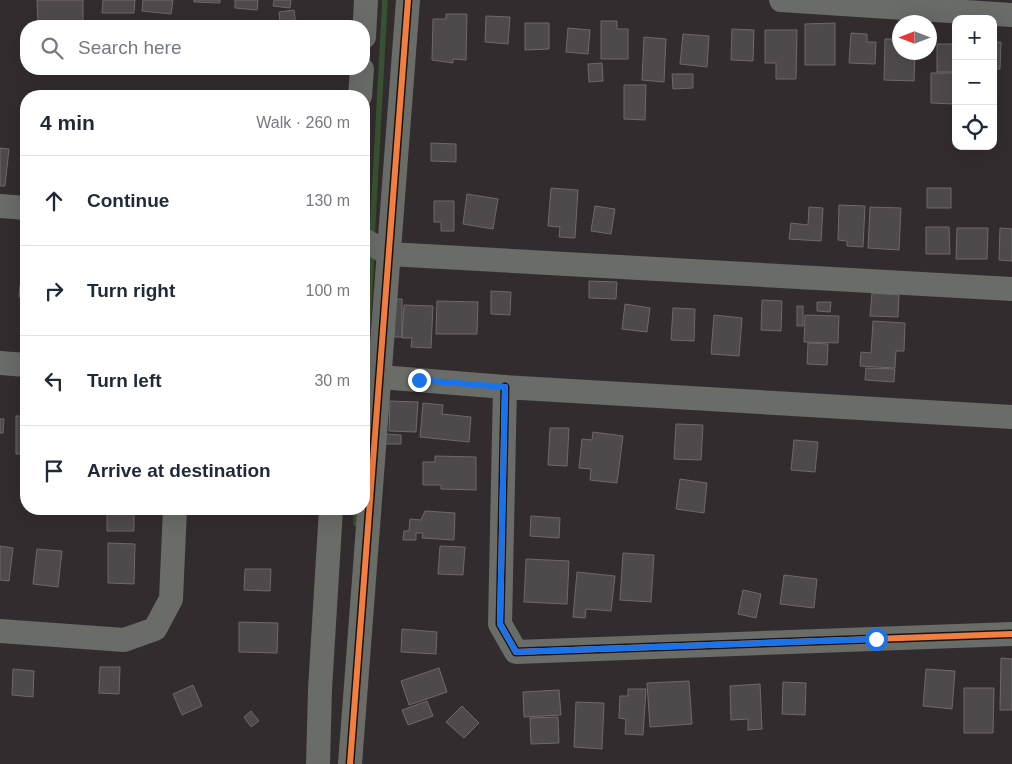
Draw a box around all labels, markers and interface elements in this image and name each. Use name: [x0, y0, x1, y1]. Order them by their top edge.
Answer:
north arrow: [892, 15, 937, 60]
map controls: [952, 15, 997, 150]
button: +: [952, 15, 997, 60]
search box: [20, 20, 370, 75]
icon: search: [38, 34, 66, 62]
text: Search here: [78, 37, 182, 58]
button: −: [952, 60, 997, 105]
button: locate: [952, 105, 997, 150]
text: 4 min: [40, 111, 95, 134]
text: Walk · 260 m: [256, 114, 350, 131]
icon: ahead: [40, 187, 68, 215]
text: Continue: [87, 190, 169, 211]
text: 130 m: [306, 192, 350, 209]
icon: right: [40, 277, 68, 305]
text: Turn right: [87, 280, 175, 301]
text: 100 m: [306, 282, 350, 299]
icon: left: [40, 367, 68, 395]
route end: [408, 369, 431, 392]
text: Turn left: [87, 370, 162, 391]
text: 30 m: [314, 372, 350, 389]
icon: arrive: [40, 457, 68, 485]
text: Arrive at destination: [87, 460, 271, 481]
route start: [865, 628, 888, 651]

